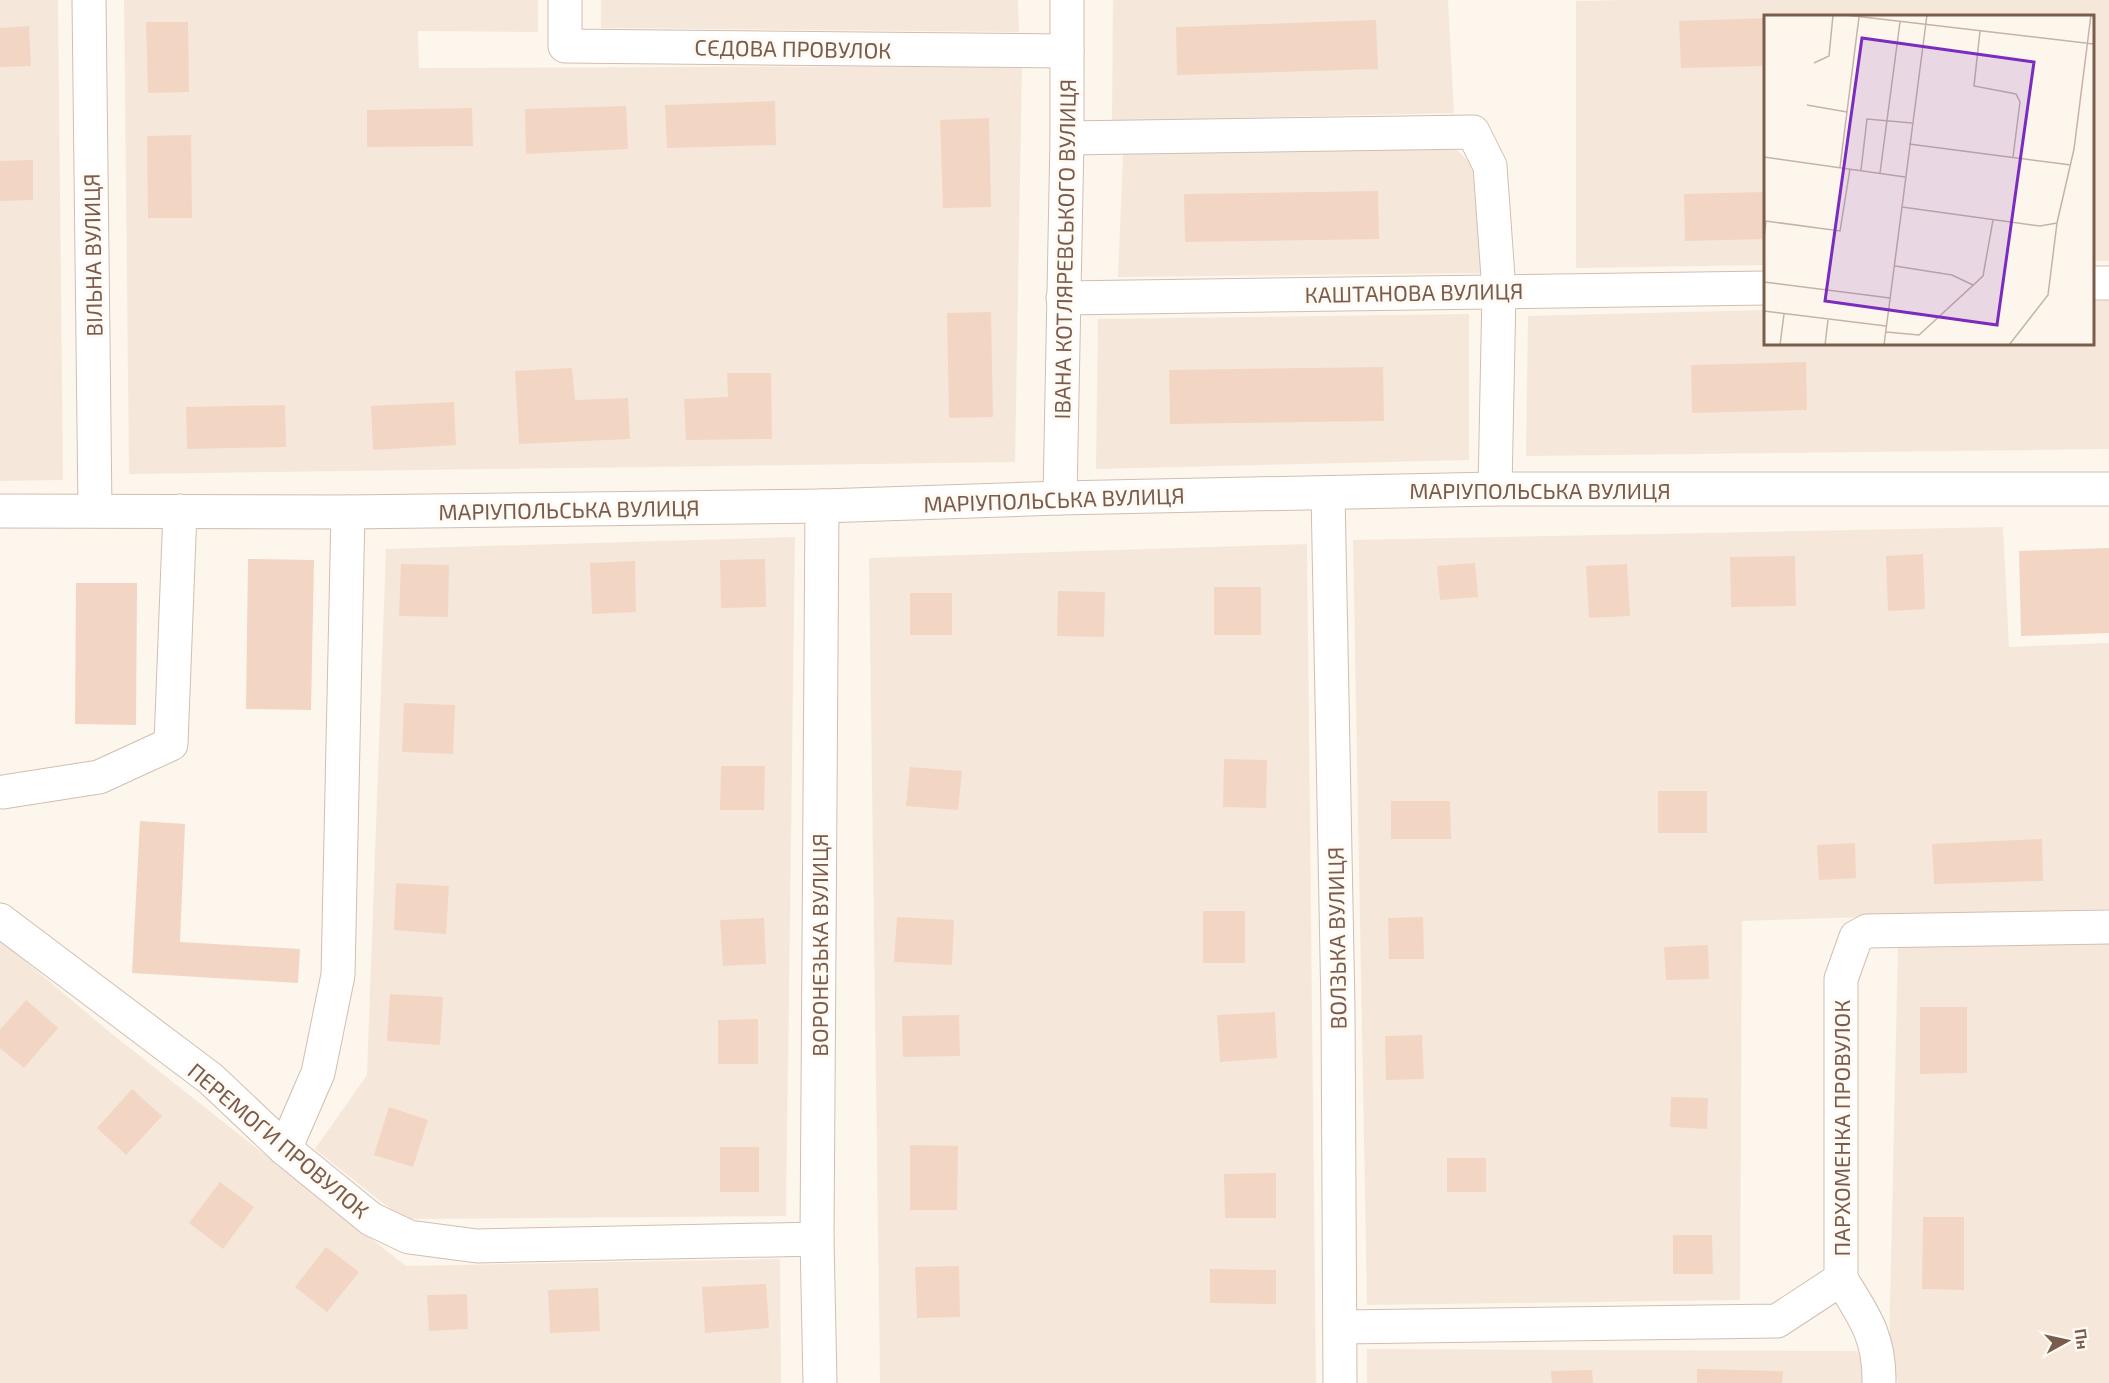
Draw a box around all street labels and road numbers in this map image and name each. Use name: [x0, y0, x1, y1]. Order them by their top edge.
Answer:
street label: СЄДОВА ПРОВУЛОК: [694, 33, 892, 63]
street label: ІВАНА КОТЛЯРЕВСЬКОГО ВУЛИЦЯ: [1048, 79, 1080, 419]
street label: ВІЛЬНА ВУЛИЦЯ: [78, 173, 106, 337]
street label: КАШТАНОВА ВУЛИЦЯ: [1304, 277, 1524, 307]
street label: МАРІУПОЛЬСЬКА ВУЛИЦЯ: [1409, 477, 1671, 503]
street label: МАРІУПОЛЬСЬКА ВУЛИЦЯ: [923, 481, 1185, 517]
street label: МАРІУПОЛЬСЬКА ВУЛИЦЯ: [438, 494, 700, 524]
street label: ВОРОНЕЗЬКА ВУЛИЦЯ: [806, 833, 832, 1057]
street label: ВОЛЗЬКА ВУЛИЦЯ: [1321, 846, 1351, 1030]
street label: ПАРХОМЕНКА ПРОВУЛОК: [1828, 1000, 1854, 1256]
street label: ПЕРЕМОГИ ПРОВУЛОК: [184, 1057, 374, 1223]

